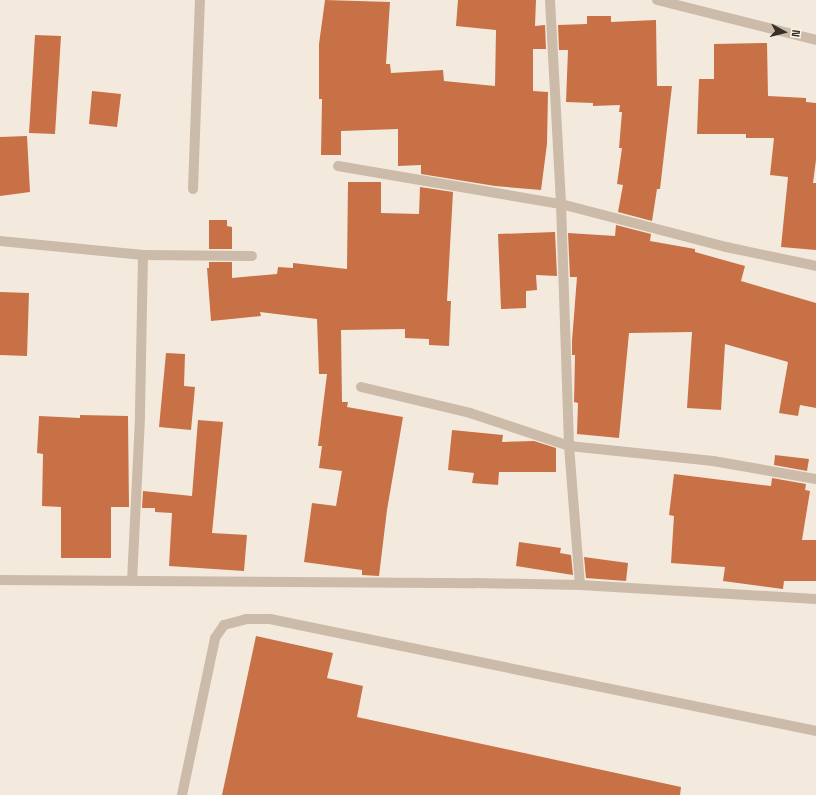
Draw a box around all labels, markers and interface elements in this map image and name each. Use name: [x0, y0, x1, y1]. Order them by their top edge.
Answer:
north arrow: [764, 12, 804, 52]
text: N: [789, 29, 803, 38]

